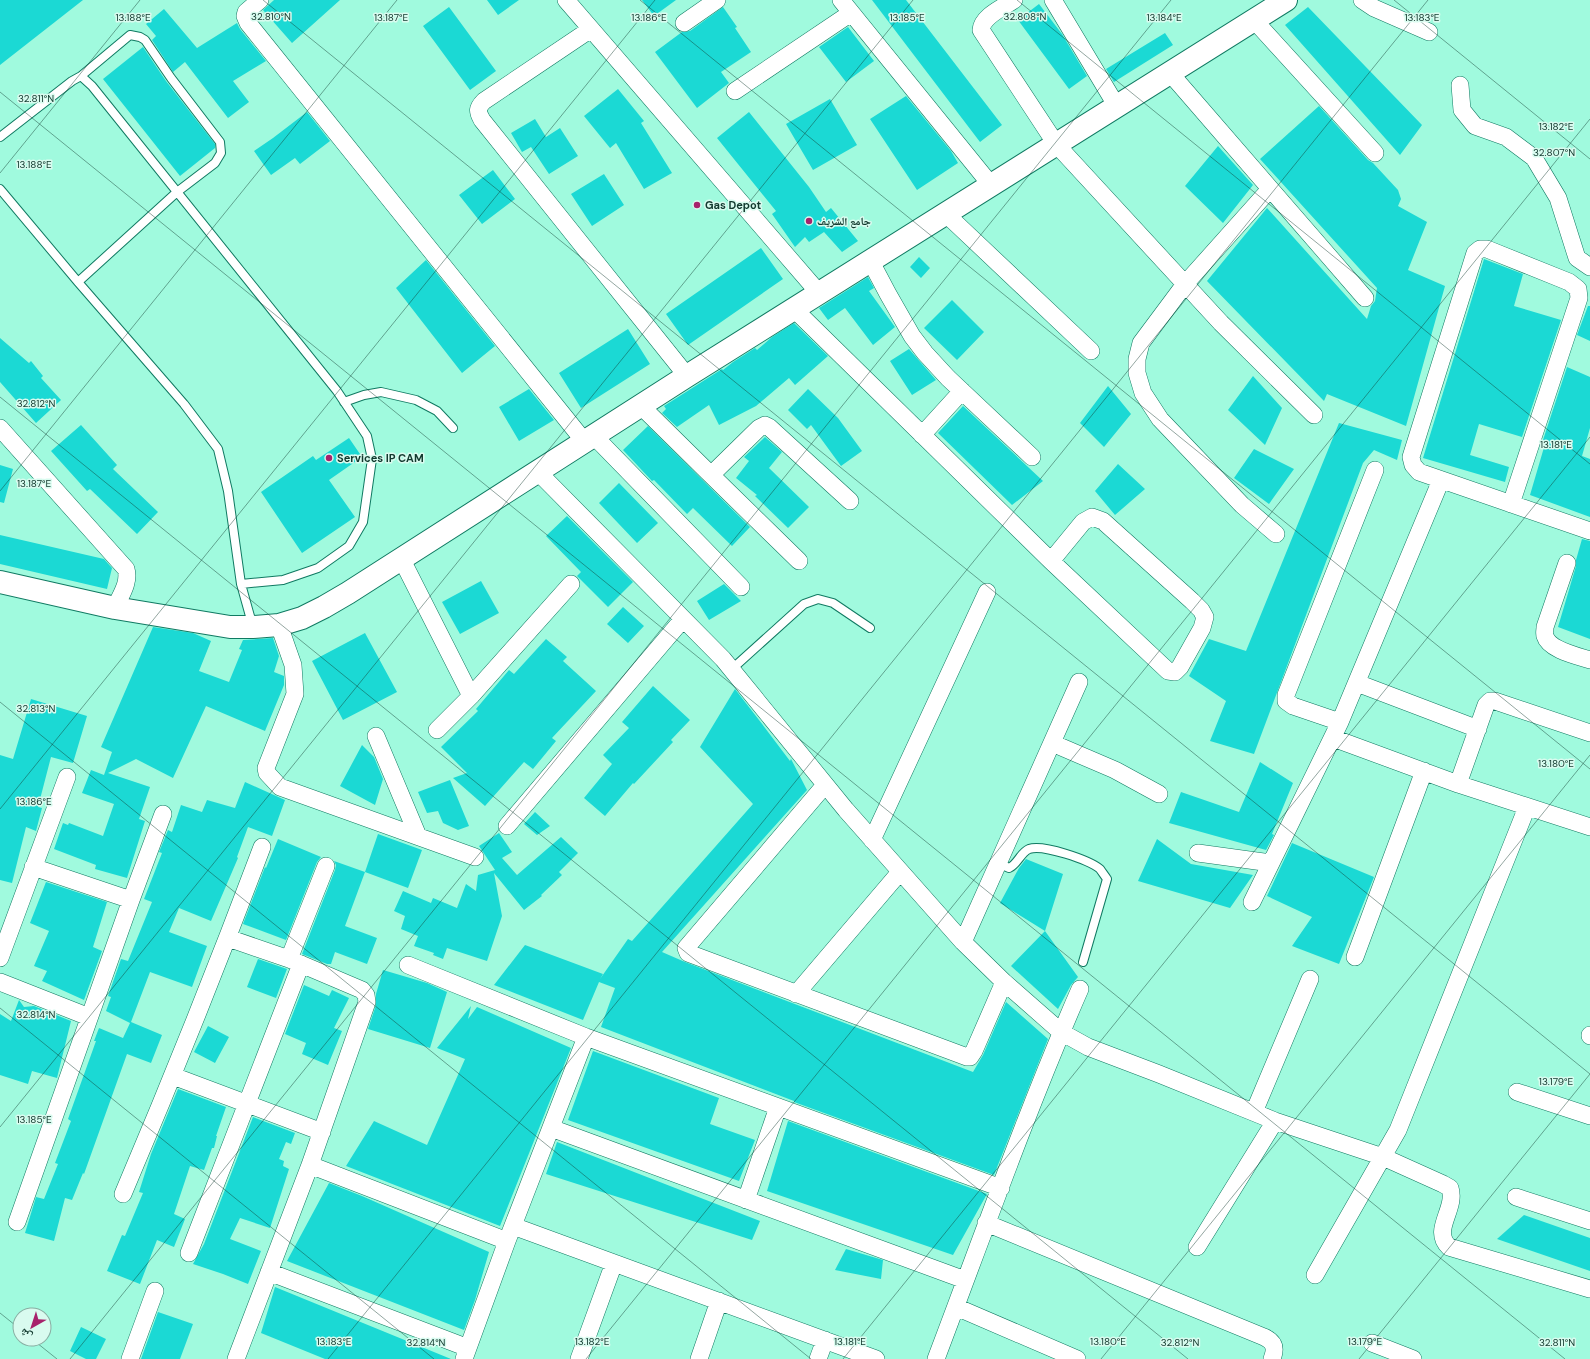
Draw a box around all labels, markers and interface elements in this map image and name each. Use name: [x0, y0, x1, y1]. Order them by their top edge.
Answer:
text: 32.810°N: [251, 10, 291, 23]
text: 32.808°N: [1004, 10, 1047, 23]
text: 13.188°E: [115, 11, 151, 24]
text: 13.187°E: [374, 11, 408, 24]
text: 13.186°E: [631, 11, 667, 24]
text: 13.185°E: [889, 11, 925, 24]
text: 13.184°E: [1146, 11, 1182, 24]
text: 13.183°E: [1405, 11, 1440, 24]
text: 32.811°N: [18, 92, 54, 105]
text: 13.182°E: [1539, 120, 1574, 133]
text: 32.807°N: [1533, 146, 1575, 159]
text: 13.188°E: [16, 158, 52, 171]
place label: Gas Depot: [705, 198, 762, 212]
marker: Gas Depot: [692, 200, 702, 210]
place label: جامع الشريف: [817, 214, 871, 229]
marker: جامع الشريف: [804, 216, 814, 226]
text: 32.812°N: [17, 397, 55, 410]
text: 13.181°E: [1540, 438, 1572, 451]
place label: Services IP CAM: [337, 451, 424, 465]
marker: Services IP CAM: [324, 453, 334, 463]
text: 13.187°E: [17, 477, 51, 490]
text: 32.813°N: [17, 702, 56, 715]
text: 13.180°E: [1538, 757, 1574, 770]
text: 13.186°E: [16, 795, 52, 808]
text: 32.814°N: [16, 1008, 56, 1021]
text: 13.179°E: [1539, 1075, 1574, 1088]
text: 13.185°E: [16, 1113, 52, 1126]
north arrow: [12, 1307, 52, 1347]
text: ش: [17, 1325, 35, 1344]
text: 13.183°E: [317, 1335, 352, 1348]
text: 13.182°E: [575, 1335, 610, 1348]
text: 13.181°E: [834, 1335, 866, 1348]
text: 13.180°E: [1090, 1335, 1126, 1348]
text: 13.179°E: [1348, 1335, 1383, 1348]
text: 32.814°N: [406, 1336, 446, 1349]
text: 32.812°N: [1161, 1336, 1199, 1349]
text: 32.811°N: [1539, 1336, 1575, 1349]

